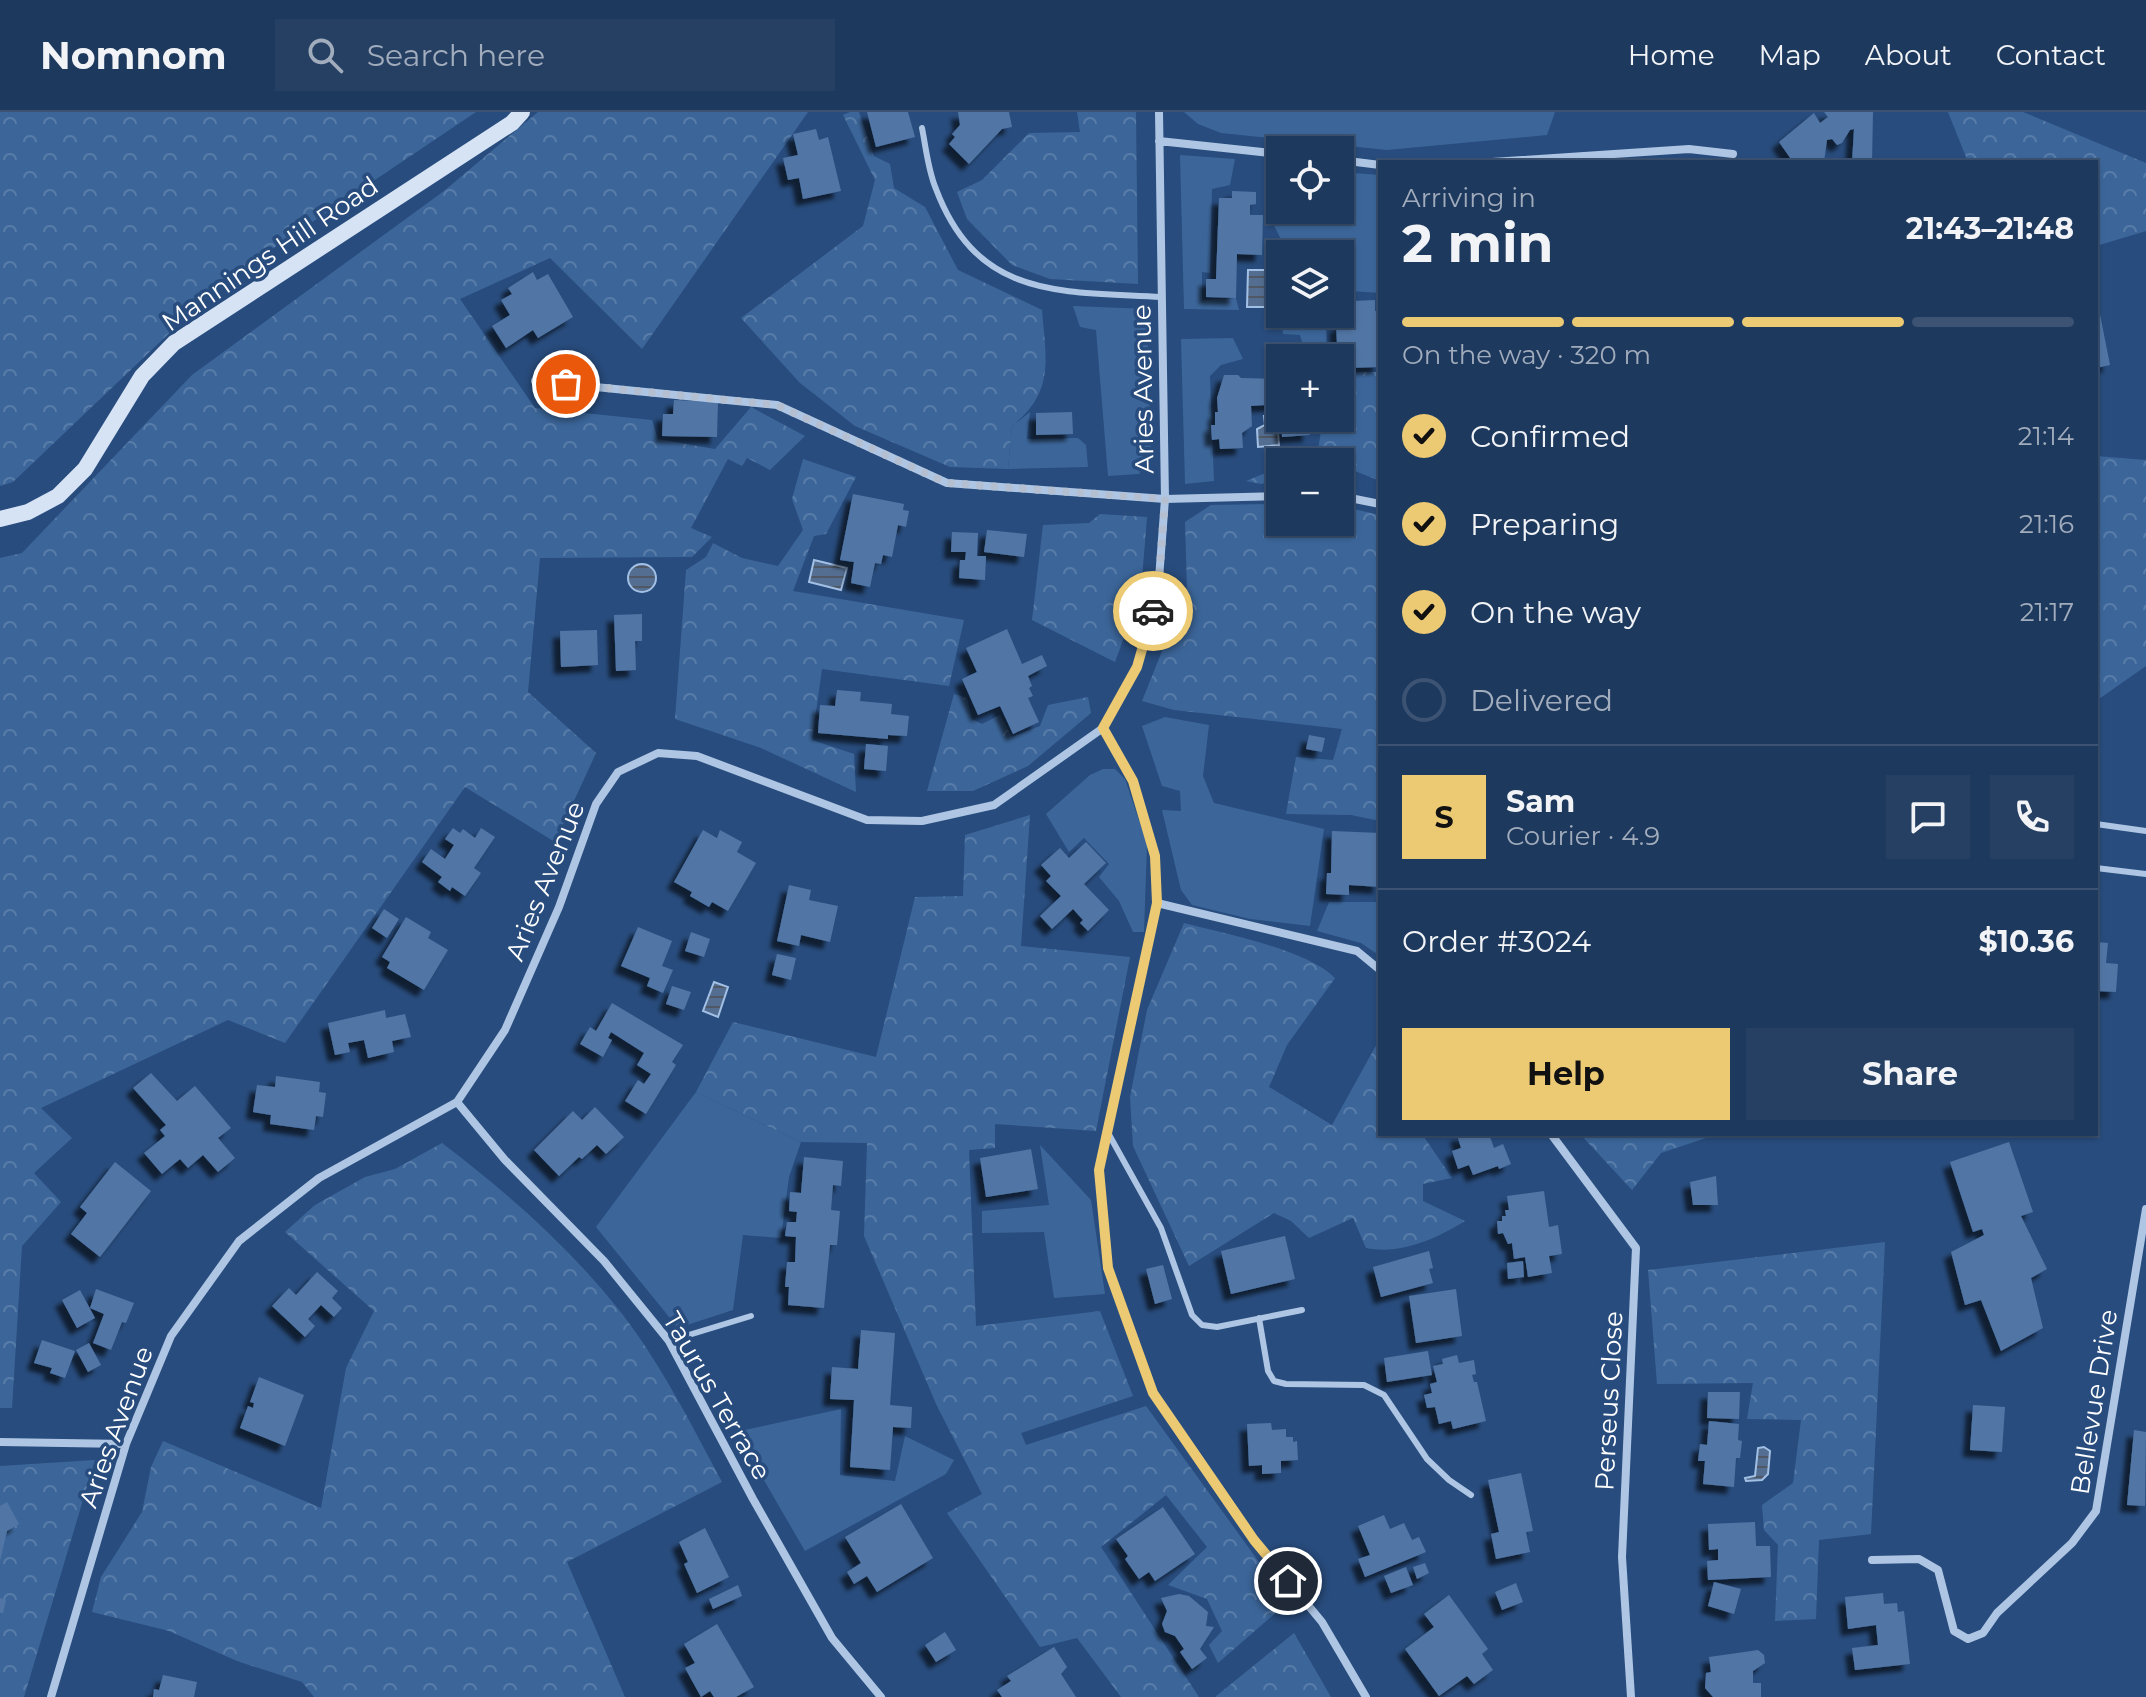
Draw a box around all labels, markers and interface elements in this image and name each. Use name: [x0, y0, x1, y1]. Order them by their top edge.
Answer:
search box: [275, 19, 835, 91]
text: Nomnom: [40, 32, 227, 79]
icon: search: [303, 33, 347, 77]
text: Search here: [367, 37, 545, 74]
text: Home: [1628, 38, 1715, 72]
text: Map: [1759, 38, 1821, 72]
text: About: [1865, 38, 1952, 72]
text: Contact: [1996, 38, 2106, 72]
map controls: [1266, 136, 1354, 536]
button: locate: [1266, 136, 1354, 224]
street label: Mannings Hill Road: [156, 170, 384, 338]
text: Arriving in: [1402, 182, 1536, 214]
text: 21:43–21:48: [1906, 210, 2074, 247]
text: 2 min: [1402, 212, 1554, 275]
button: layers: [1266, 240, 1354, 328]
street label: Aries Avenue: [1126, 304, 1160, 474]
text: On the way · 320 m: [1402, 339, 1651, 371]
button: +: [1266, 344, 1354, 432]
pin: [532, 350, 600, 418]
icon: bag: [544, 362, 588, 406]
icon: check: [1402, 414, 1446, 458]
text: Confirmed: [1470, 418, 1630, 455]
text: 21:14: [2018, 420, 2074, 452]
button: −: [1266, 448, 1354, 536]
icon: check: [1402, 502, 1446, 546]
text: Preparing: [1470, 506, 1619, 543]
text: 21:16: [2019, 508, 2074, 540]
courier: [1113, 571, 1193, 651]
icon: car: [1131, 589, 1175, 633]
icon: check: [1402, 590, 1446, 634]
text: On the way: [1470, 594, 1641, 631]
text: 21:17: [2020, 596, 2074, 628]
text: Delivered: [1470, 682, 1613, 719]
button: chat: [1886, 775, 1970, 859]
button: phone: [1990, 775, 2074, 859]
text: Sam: [1506, 783, 1575, 820]
street label: Aries Avenue: [498, 797, 592, 965]
text: S: [1434, 799, 1454, 836]
text: Courier · 4.9: [1506, 820, 1660, 852]
text: Order #3024: [1402, 923, 1591, 960]
text: $10.36: [1978, 923, 2074, 960]
button: Help: [1402, 1028, 1730, 1120]
button: Share: [1746, 1028, 2074, 1120]
street label: Taurus Terrace: [656, 1306, 778, 1486]
street label: Bellevue Drive: [2064, 1307, 2124, 1497]
street label: Perseus Close: [1588, 1310, 1630, 1492]
street label: Aries Avenue: [72, 1342, 160, 1512]
pin: [1254, 1547, 1322, 1615]
icon: home: [1266, 1559, 1310, 1603]

